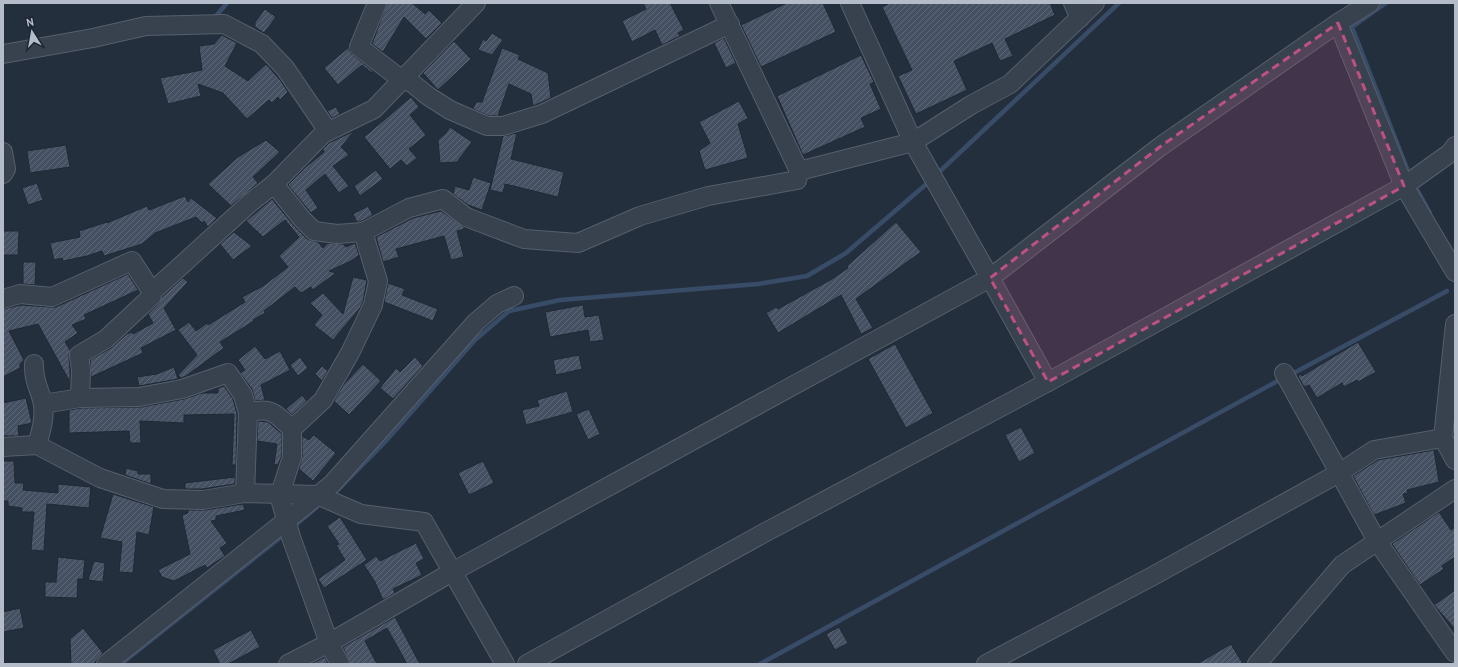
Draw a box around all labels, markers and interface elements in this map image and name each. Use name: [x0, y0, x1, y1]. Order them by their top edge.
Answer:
north arrow: [12, 12, 52, 52]
text: N: [25, 15, 35, 30]

